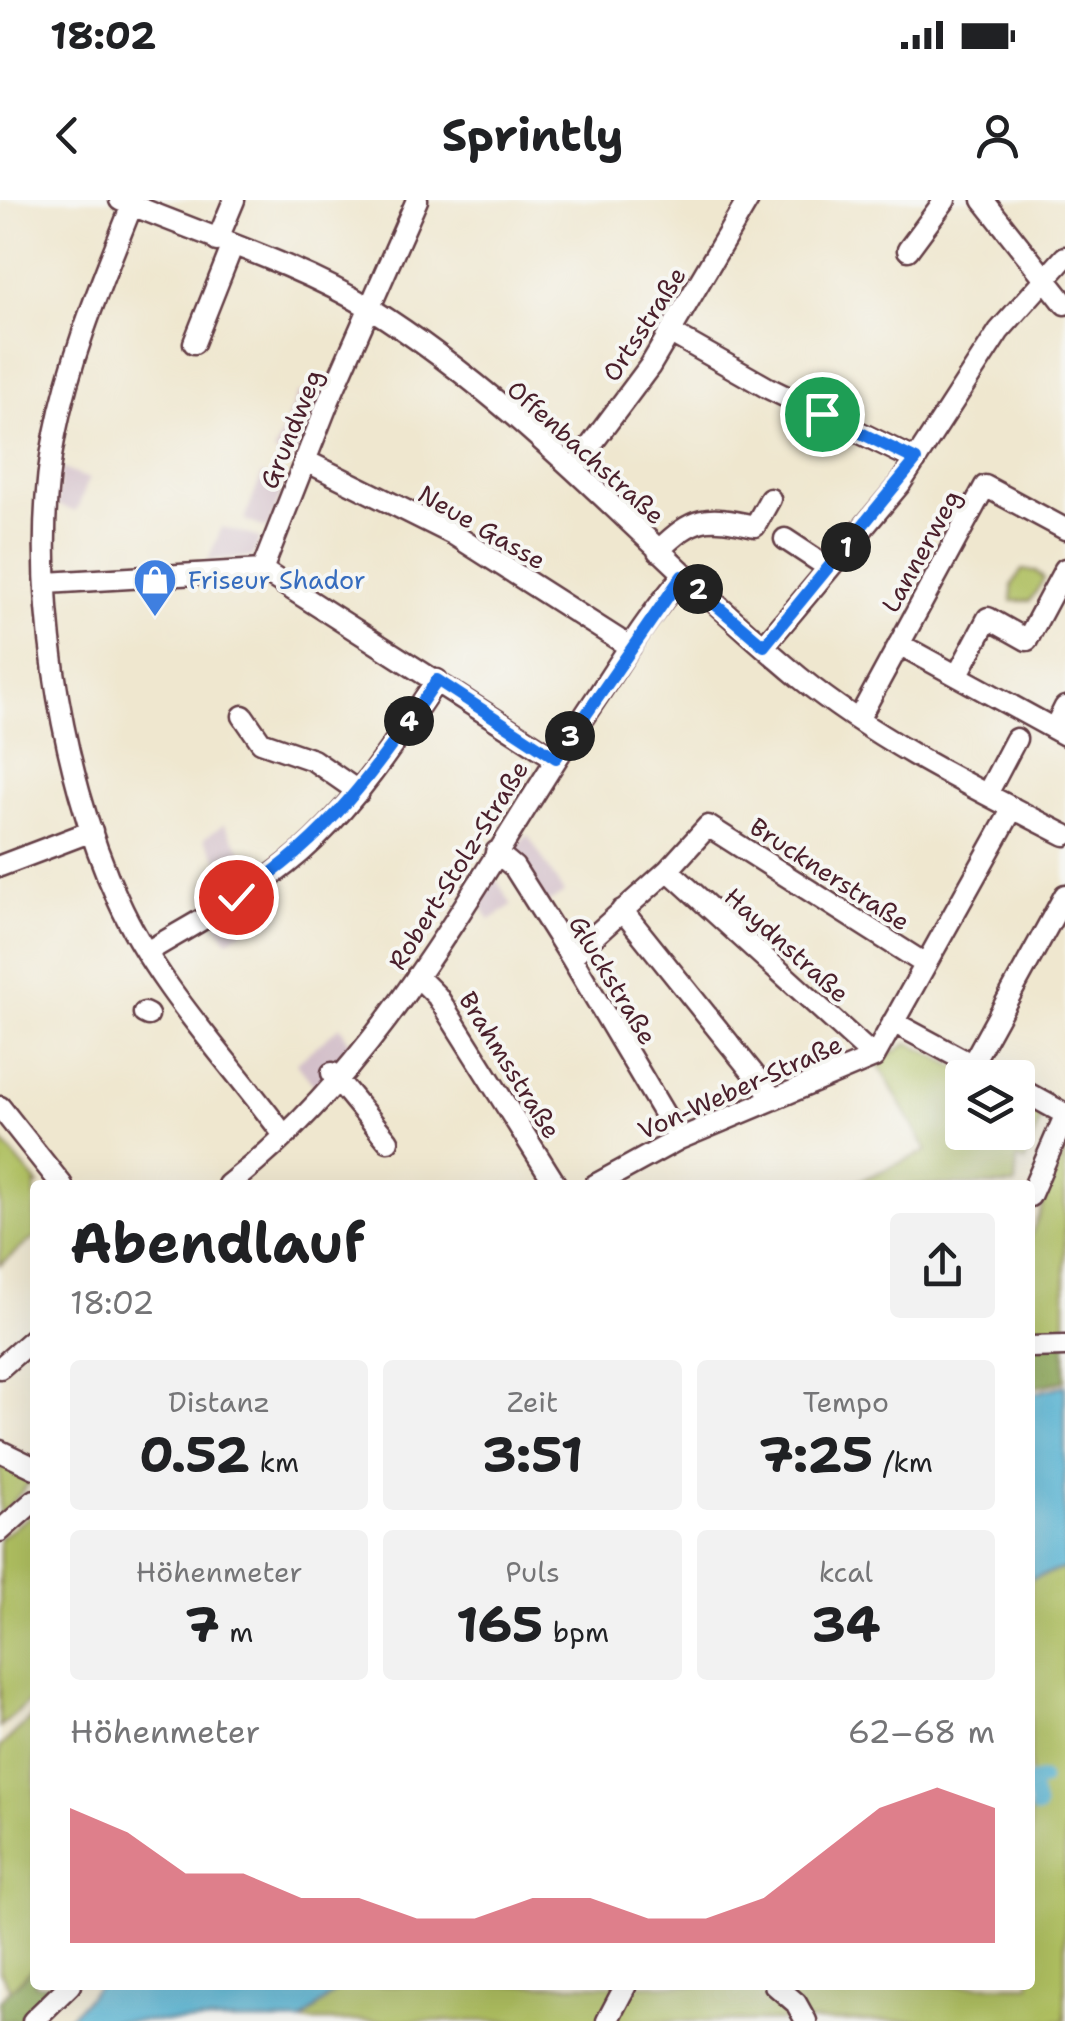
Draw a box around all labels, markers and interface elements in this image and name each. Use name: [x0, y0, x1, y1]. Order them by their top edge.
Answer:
text: 18:02: [50, 10, 156, 61]
text: Sprintly: [442, 105, 623, 165]
icon: back: [40, 108, 95, 163]
icon: person: [970, 108, 1025, 163]
street label: Ortsstraße: [594, 260, 694, 388]
street label: Grundweg: [252, 364, 330, 494]
street label: Offenbachstraße: [500, 372, 672, 532]
pin: [780, 372, 865, 457]
icon: arrive: [795, 387, 850, 442]
street label: Neue Gasse: [412, 477, 552, 577]
street label: Lannerweg: [873, 484, 969, 618]
pin: 1: [821, 522, 871, 572]
text: 1: [840, 528, 852, 566]
shop icon: Friseur Shador: [132, 557, 178, 618]
place label: Friseur Shador: [188, 563, 366, 597]
pin: 2: [673, 564, 723, 614]
text: 2: [688, 570, 708, 608]
pin: 4: [384, 696, 434, 746]
text: 4: [399, 702, 419, 740]
pin: 3: [545, 711, 595, 761]
text: 3: [560, 717, 580, 755]
street label: Robert-Stolz-Straße: [380, 754, 536, 976]
street label: Brucknerstraße: [743, 810, 917, 938]
pin: [194, 855, 279, 940]
icon: check: [209, 870, 264, 925]
street label: Haydnstraße: [717, 880, 857, 1010]
street label: Gluckstraße: [561, 909, 665, 1051]
street label: Brahmsstraße: [451, 985, 569, 1145]
street label: Von-Weber-Straße: [632, 1027, 848, 1147]
map controls: [945, 1060, 1035, 1150]
button: layers: [945, 1060, 1035, 1150]
text: Abendlauf: [70, 1206, 365, 1280]
button: share: [890, 1213, 995, 1318]
text: 18:02: [70, 1281, 155, 1324]
text: Distanz: [168, 1383, 270, 1421]
text: Zeit: [507, 1383, 558, 1421]
text: Tempo: [803, 1383, 889, 1421]
text: 0.52: [139, 1421, 250, 1488]
text: 3:51: [482, 1421, 583, 1488]
text: 7:25: [759, 1421, 873, 1488]
text: km: [250, 1443, 299, 1481]
text: /km: [873, 1443, 933, 1481]
text: Höhenmeter: [136, 1553, 302, 1591]
text: Puls: [505, 1553, 560, 1591]
text: kcal: [819, 1553, 873, 1591]
text: 7: [185, 1591, 220, 1658]
text: 165: [456, 1591, 543, 1658]
text: 34: [811, 1591, 881, 1658]
text: m: [220, 1613, 254, 1651]
text: bpm: [543, 1613, 609, 1651]
text: Höhenmeter: [70, 1710, 260, 1753]
text: 62–68 m: [848, 1710, 995, 1753]

